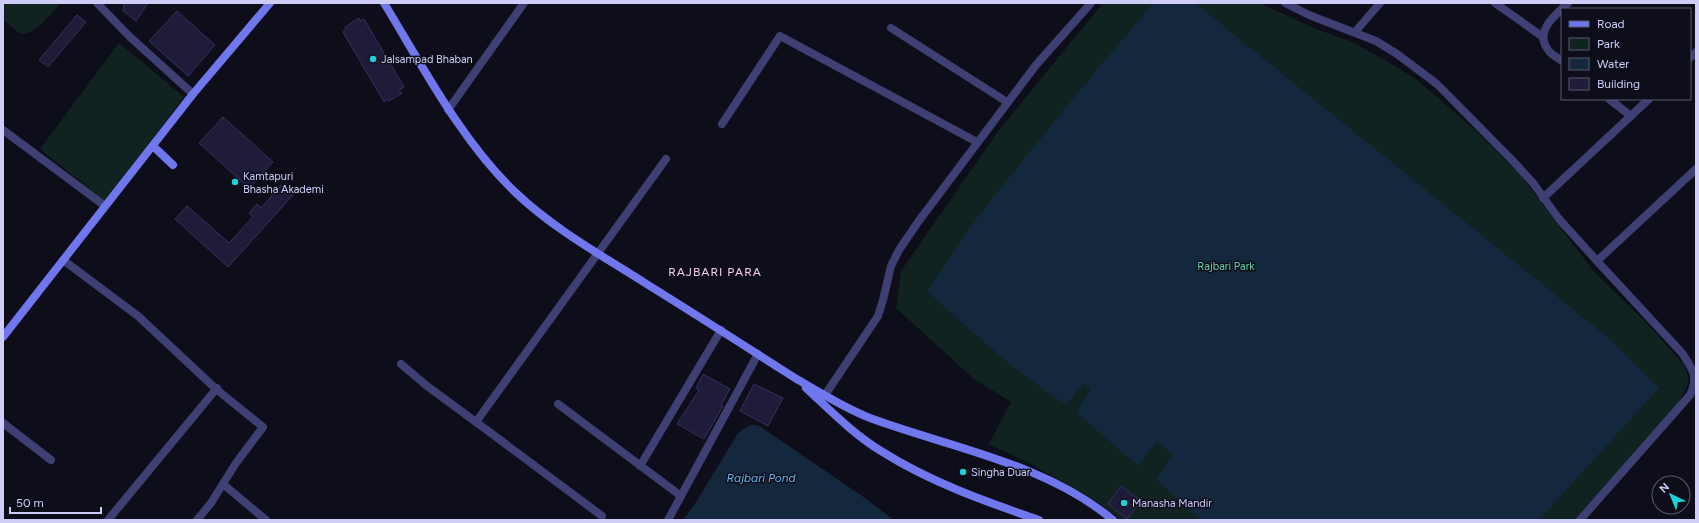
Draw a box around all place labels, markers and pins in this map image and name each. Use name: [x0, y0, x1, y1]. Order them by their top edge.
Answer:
place label: Jalsampad Bhaban: [381, 53, 473, 66]
marker: Jalsampad Bhaban: [368, 54, 378, 64]
place label: Kamtapuri Bhasha Akademi: [243, 170, 324, 196]
marker: Kamtapuri Bhasha Akademi: [230, 177, 240, 187]
place label: Singha Duar: [971, 466, 1031, 479]
marker: Singha Duar: [958, 467, 968, 477]
place label: Manasha Mandir: [1132, 497, 1212, 510]
marker: Manasha Mandir: [1119, 498, 1129, 508]

